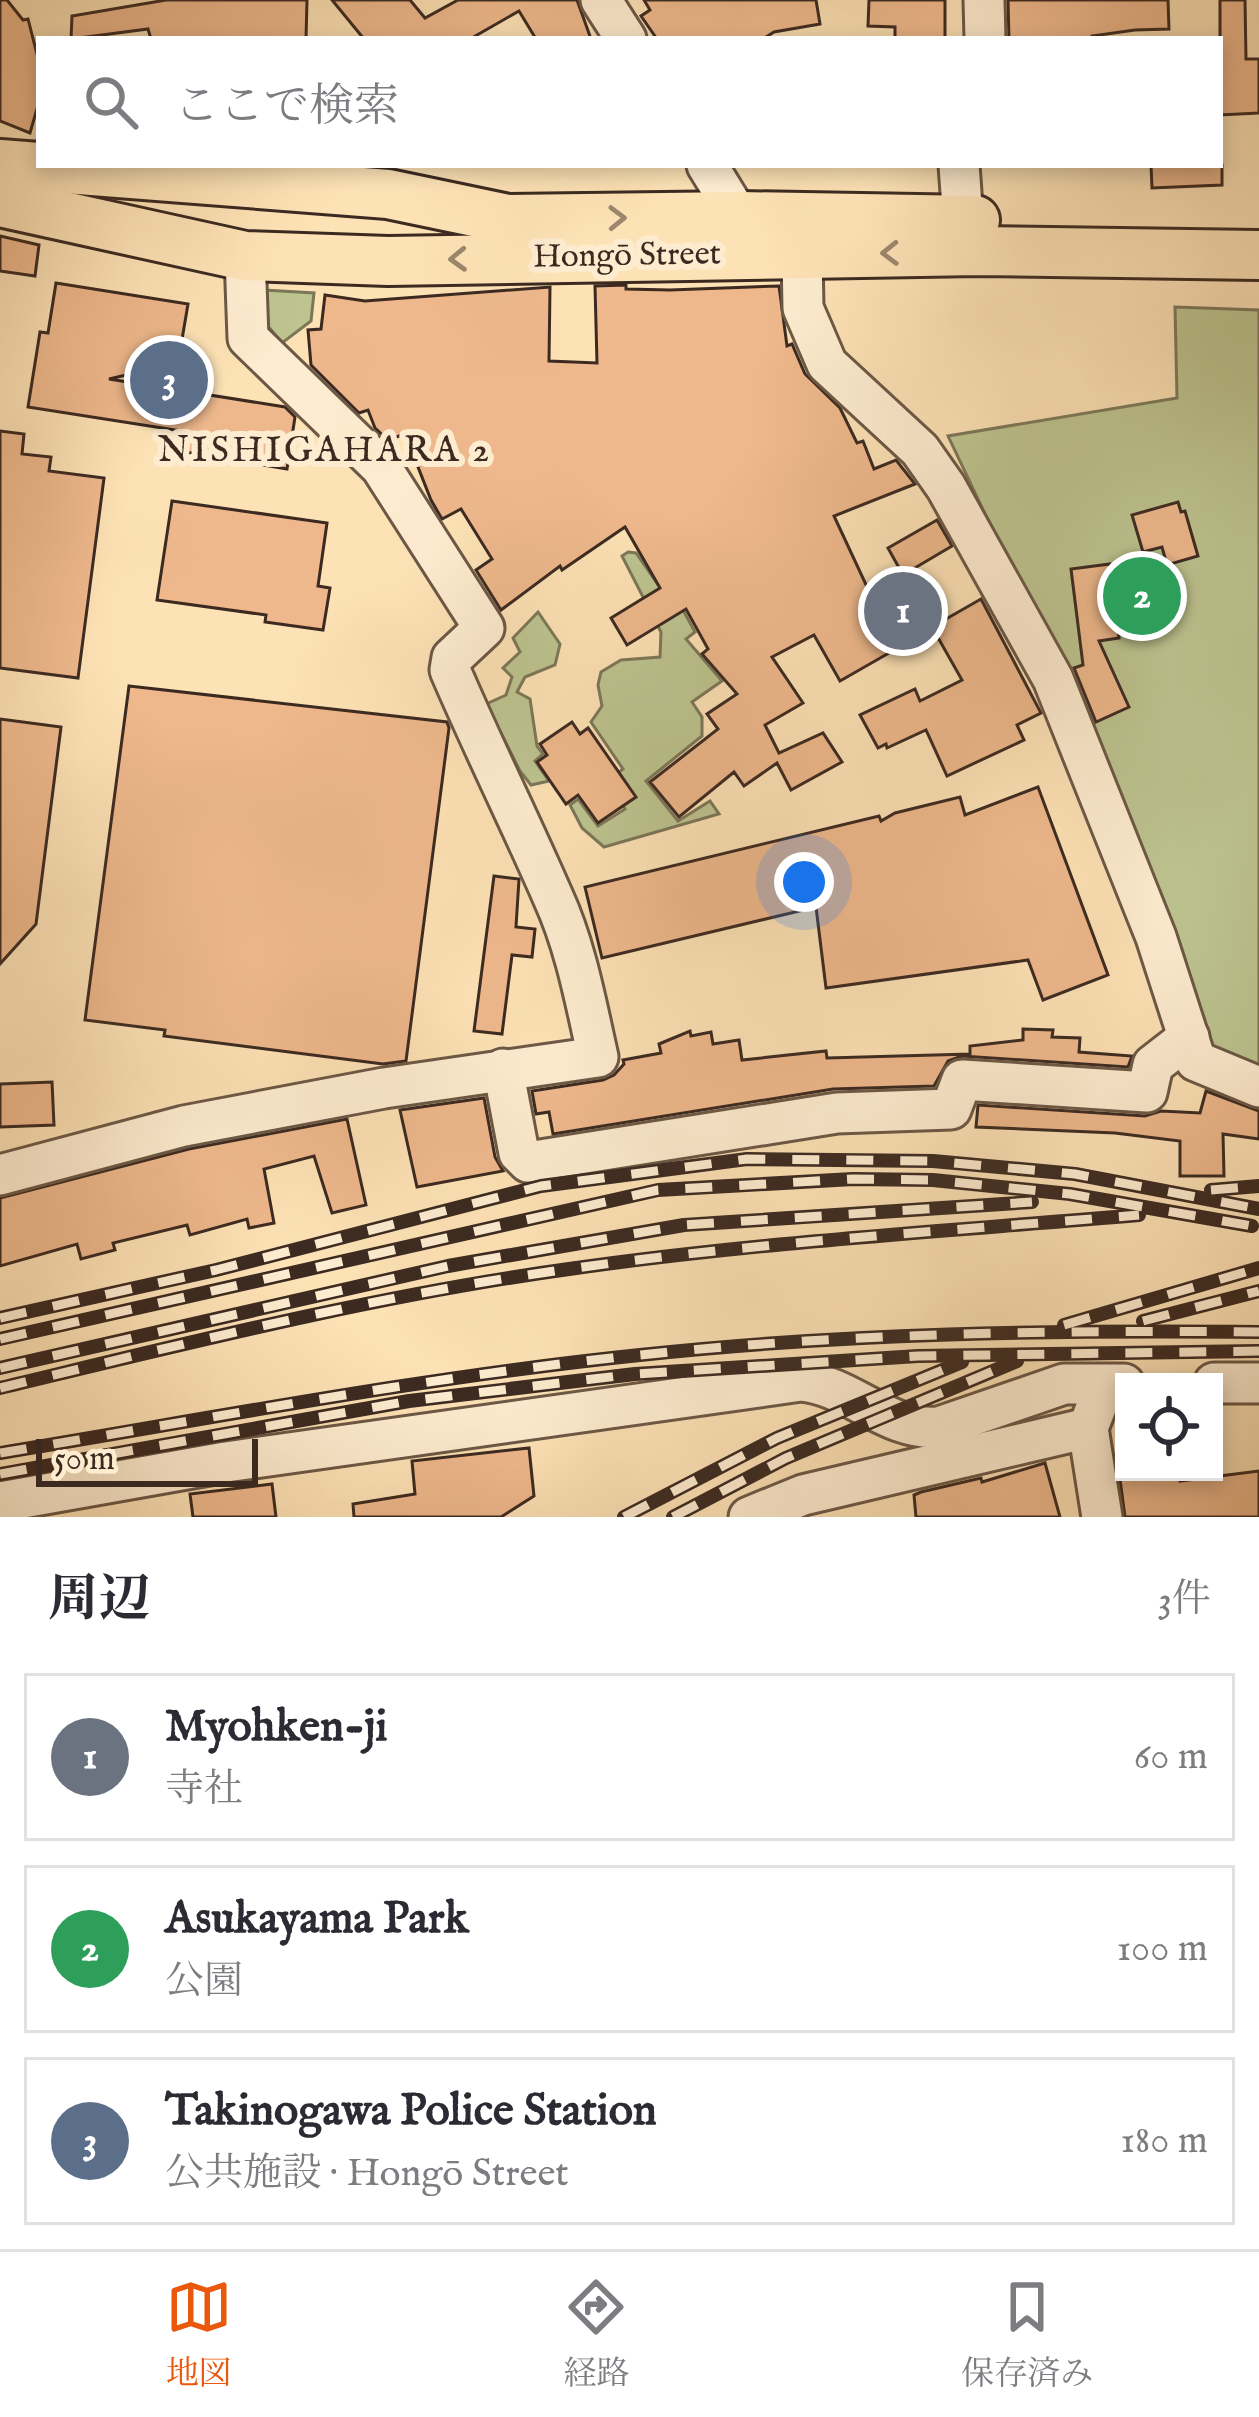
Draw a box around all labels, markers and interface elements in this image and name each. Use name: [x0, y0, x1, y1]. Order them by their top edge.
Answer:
search box: [36, 36, 1223, 168]
icon: search: [78, 69, 144, 135]
text: ここで検索: [174, 79, 399, 136]
one-way arrow: [609, 205, 627, 231]
street label: Hongō Street: [533, 233, 721, 279]
one-way arrow: [880, 240, 898, 266]
one-way arrow: [448, 246, 467, 272]
pin: 3: [130, 335, 208, 425]
district label: NISHIGAHARA 2: [158, 428, 492, 474]
pin: 2: [1103, 551, 1181, 641]
pin: 1: [864, 566, 942, 656]
your location: [774, 852, 834, 912]
map controls: [1115, 1373, 1223, 1481]
button: locate: [1115, 1373, 1223, 1481]
scale bar: [36, 1433, 258, 1486]
text: 50 m: [54, 1439, 115, 1481]
text: 周辺: [48, 1569, 150, 1634]
text: 3件: [1157, 1576, 1211, 1625]
text: Myohken-ji: [165, 1699, 388, 1756]
text: 1: [83, 1733, 97, 1782]
text: 60 m: [1134, 1733, 1208, 1782]
text: 寺社: [165, 1766, 243, 1815]
text: Asukayama Park: [165, 1891, 469, 1948]
text: 2: [81, 1925, 99, 1974]
text: 100 m: [1117, 1925, 1208, 1974]
text: 公園: [165, 1958, 243, 2007]
text: Takinogawa Police Station: [165, 2083, 657, 2140]
text: 3: [83, 2117, 97, 2166]
text: 180 m: [1120, 2117, 1208, 2166]
text: 公共施設 · Hongō Street: [165, 2150, 569, 2199]
tab: 地図: [166, 2274, 232, 2396]
tab: 経路: [563, 2274, 629, 2396]
tab: 保存済み: [961, 2274, 1093, 2396]

